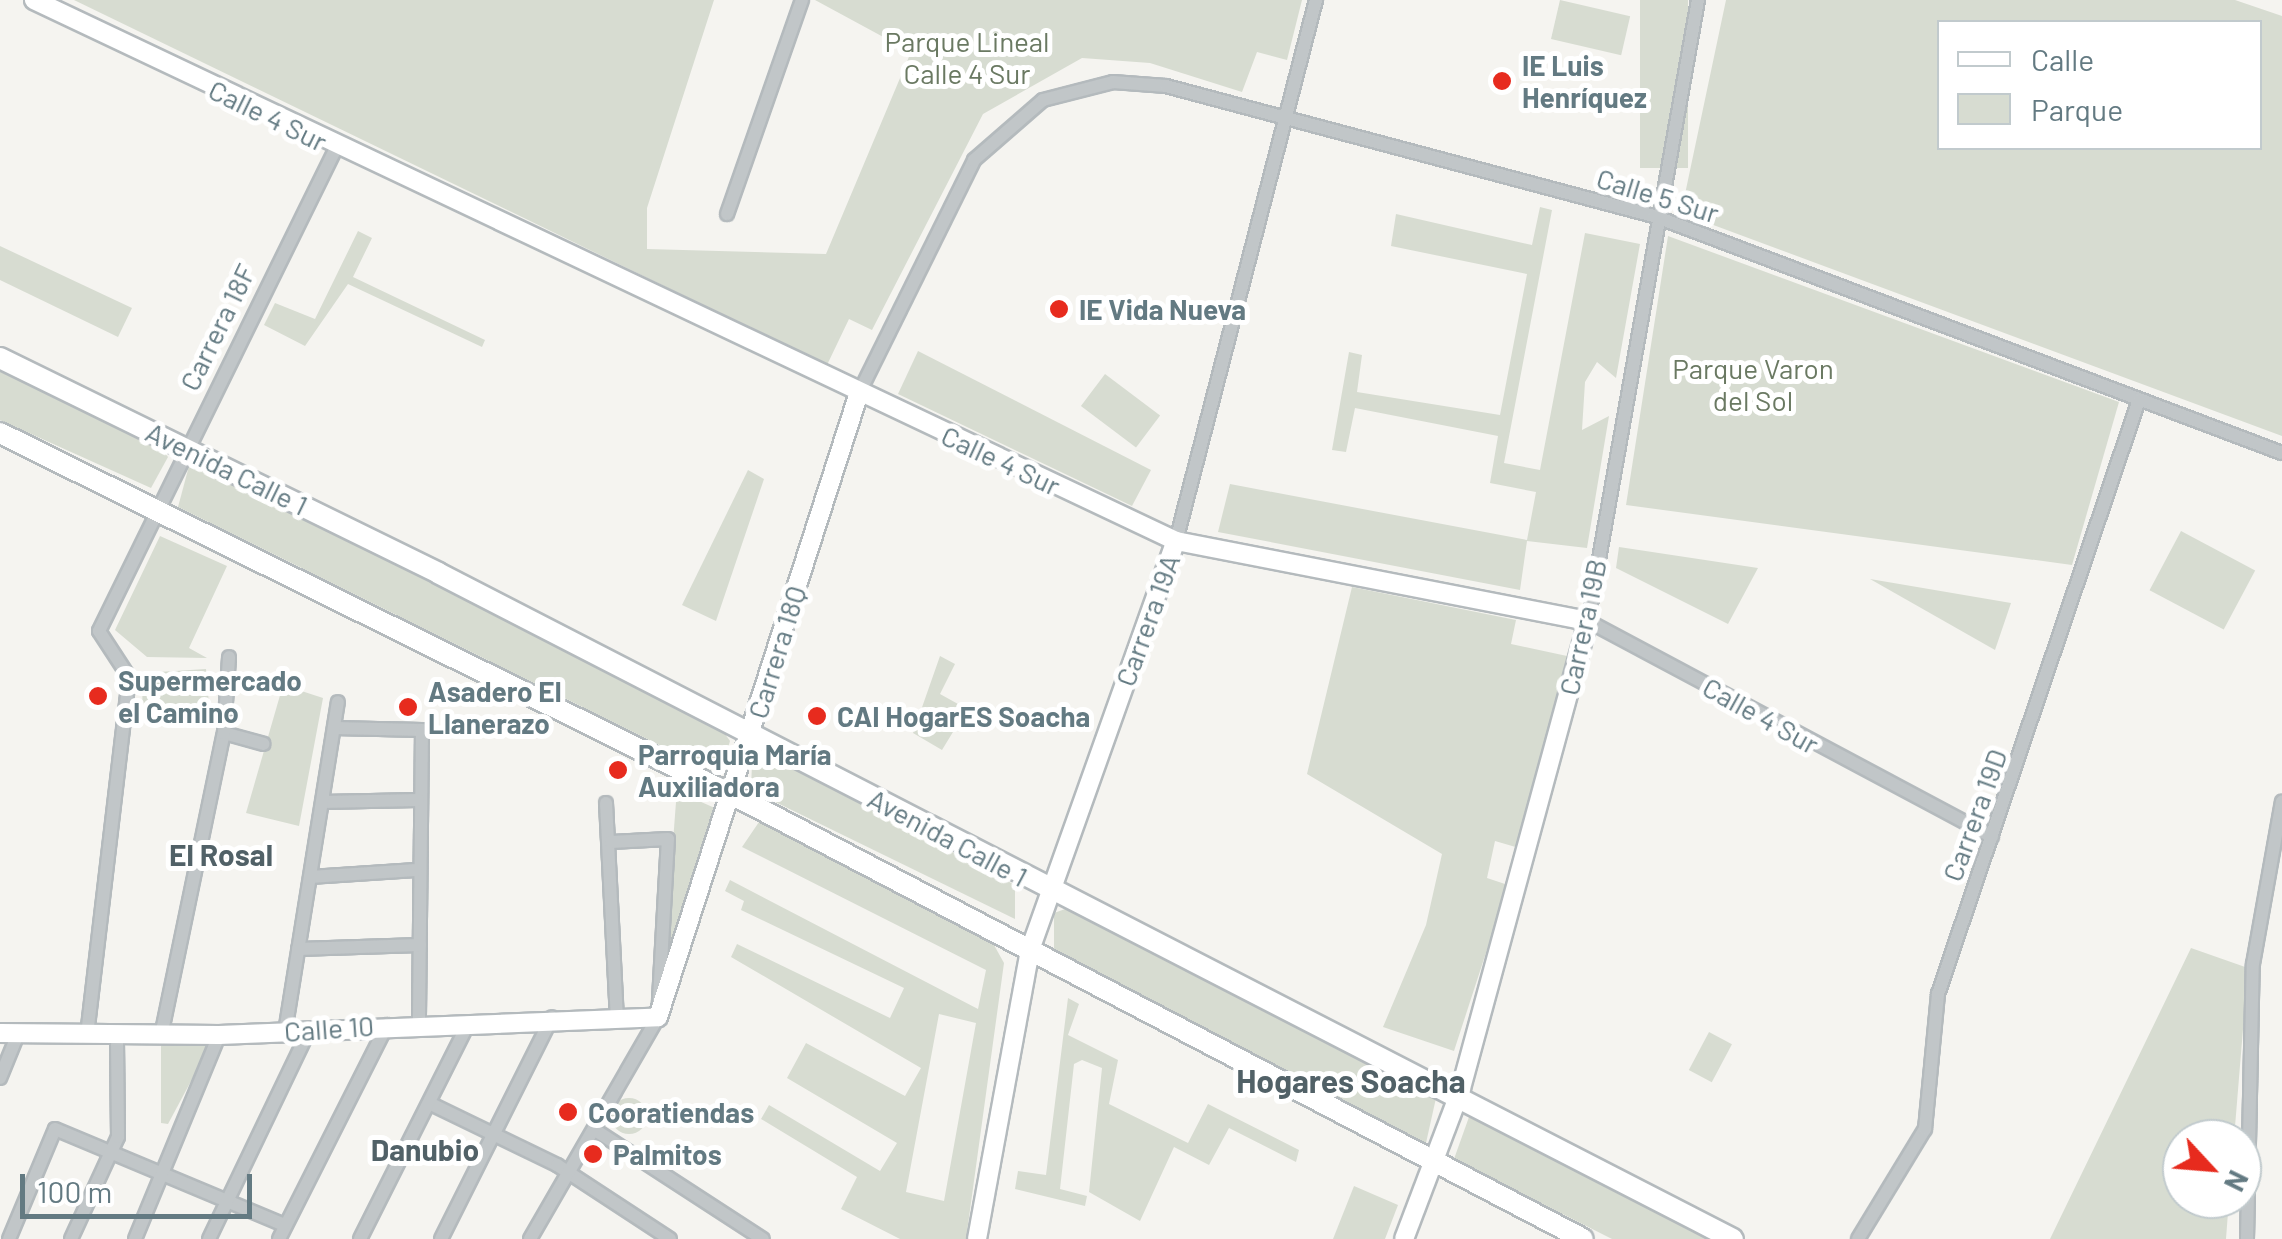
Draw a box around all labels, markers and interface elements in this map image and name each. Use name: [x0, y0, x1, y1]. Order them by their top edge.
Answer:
legend: [1937, 20, 2262, 150]
park label: Parque Lineal Calle 4 Sur: [884, 24, 1050, 90]
text: Calle: [2031, 41, 2094, 77]
place label: IE Luis Henríquez: [1522, 48, 1647, 114]
marker: IE Luis Henríquez: [1491, 70, 1513, 92]
street label: Calle 4 Sur: [204, 72, 332, 158]
text: Parque: [2031, 91, 2123, 127]
street label: Calle 5 Sur: [1593, 161, 1723, 229]
street label: Carrera 18F: [172, 258, 262, 396]
place label: IE Vida Nueva: [1079, 292, 1246, 326]
marker: IE Vida Nueva: [1048, 298, 1070, 320]
park label: Parque Varon del Sol: [1672, 351, 1834, 417]
street label: Avenida Calle 1: [141, 414, 313, 522]
street label: Calle 4 Sur: [936, 418, 1066, 502]
street label: Carrera 19A: [1108, 550, 1186, 690]
street label: Carrera 19B: [1551, 556, 1613, 698]
street label: Carrera 18Q: [740, 582, 812, 722]
place label: Supermercado el Camino: [118, 663, 302, 729]
street label: Calle 4 Sur: [1697, 669, 1825, 761]
place label: Asadero El Llanerazo: [428, 674, 562, 740]
marker: Supermercado el Camino: [87, 685, 109, 707]
marker: Asadero El Llanerazo: [397, 696, 419, 718]
place label: CAI HogarES Soacha: [837, 699, 1090, 733]
marker: CAI HogarES Soacha: [806, 705, 828, 727]
place label: Parroquia María Auxiliadora: [638, 737, 832, 803]
street label: Carrera 19D: [1935, 744, 2013, 886]
marker: Parroquia María Auxiliadora: [607, 759, 629, 781]
street label: Avenida Calle 1: [863, 781, 1033, 893]
district label: El Rosal: [169, 836, 273, 872]
street label: Calle 10: [283, 1008, 375, 1048]
district label: Hogares Soacha: [1236, 1061, 1466, 1099]
place label: Cooratiendas: [588, 1095, 754, 1129]
marker: Cooratiendas: [557, 1101, 579, 1123]
north arrow: [2162, 1119, 2262, 1219]
district label: Danubio: [371, 1131, 479, 1167]
place label: Palmitos: [613, 1137, 722, 1171]
marker: Palmitos: [582, 1143, 604, 1165]
scale bar: [25, 1154, 258, 1216]
text: N: [2218, 1165, 2257, 1197]
text: 100 m: [37, 1173, 112, 1209]

